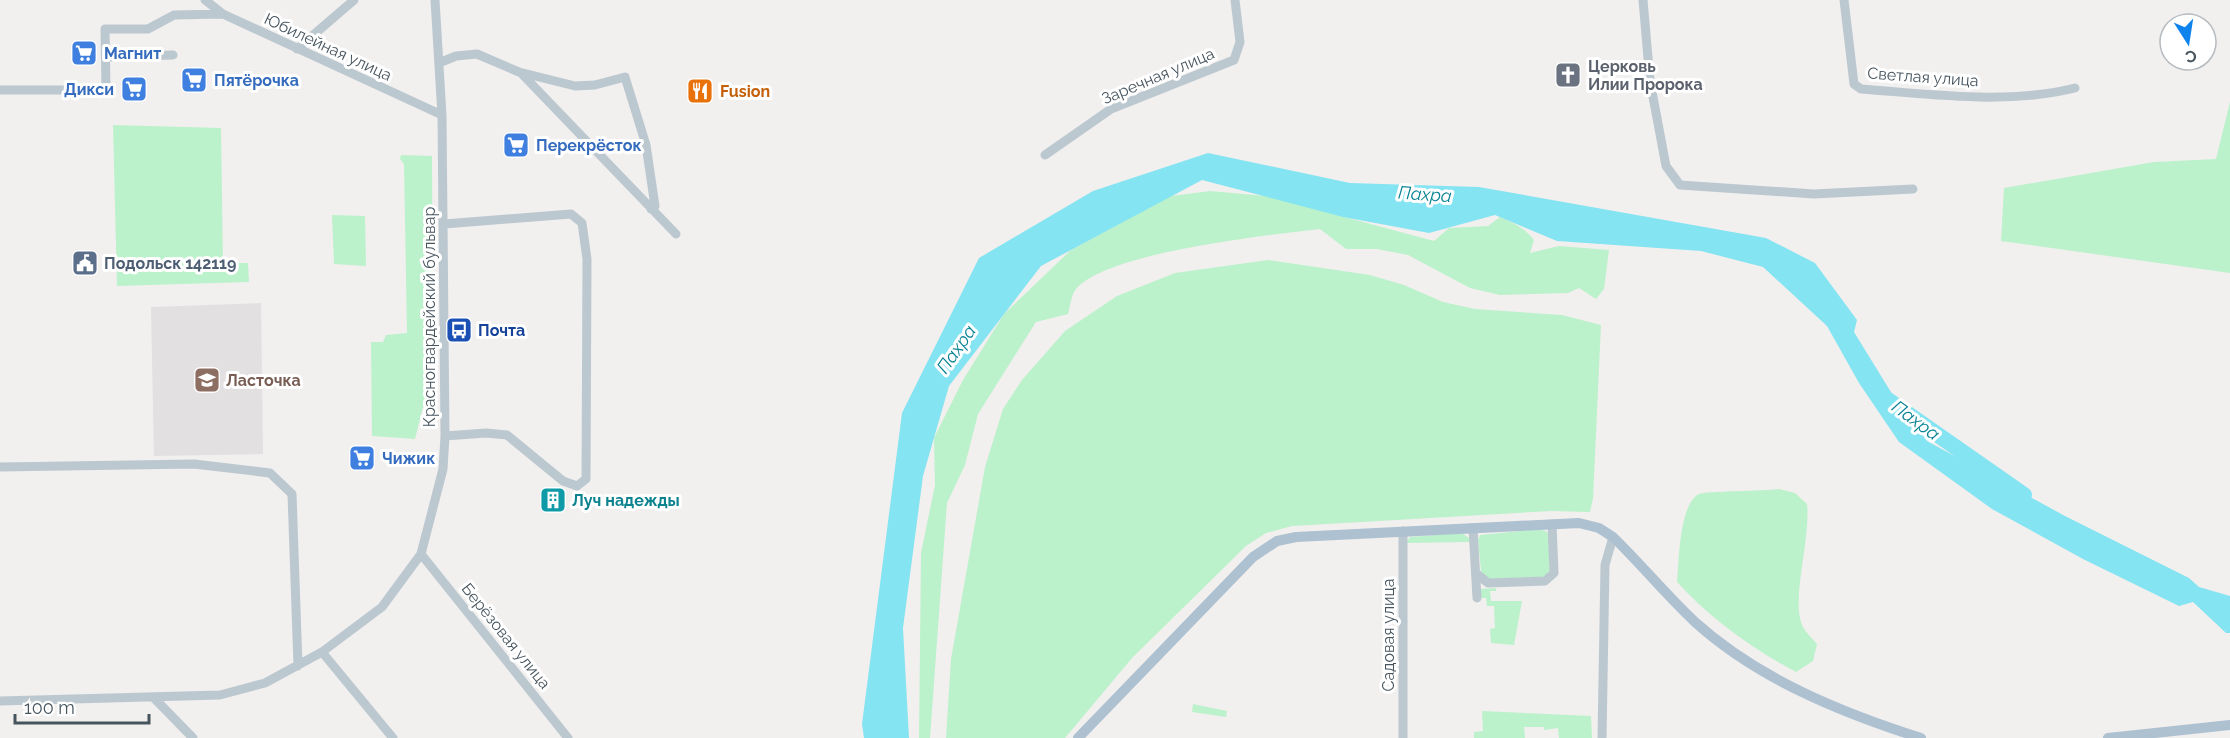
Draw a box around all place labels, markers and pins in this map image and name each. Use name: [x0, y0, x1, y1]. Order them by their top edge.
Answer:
supermarket icon: Магнит: [69, 38, 99, 68]
place label: Магнит: [104, 44, 161, 63]
place label: Церковь Илии Пророка: [1588, 57, 1703, 94]
church icon: Церковь Илии Пророка: [1553, 60, 1583, 90]
supermarket icon: Пятёрочка: [179, 65, 209, 95]
place label: Пятёрочка: [214, 71, 299, 90]
supermarket icon: Дикси: [119, 74, 149, 104]
restaurant icon: Fusion: [685, 76, 715, 106]
place label: Дикси: [64, 80, 114, 99]
place label: Fusion: [720, 82, 770, 101]
supermarket icon: Перекрёсток: [501, 130, 531, 160]
place label: Перекрёсток: [536, 136, 642, 155]
public building icon: Подольск 142119: [70, 248, 100, 278]
place label: Подольск 142119: [104, 254, 236, 273]
bus stop icon: Почта: [444, 315, 474, 345]
place label: Почта: [478, 321, 525, 340]
school or university icon: Ласточка: [192, 365, 222, 395]
place label: Ласточка: [226, 371, 301, 390]
supermarket icon: Чижик: [347, 443, 377, 473]
place label: Чижик: [382, 449, 435, 468]
building icon: Луч надежды: [538, 485, 568, 515]
place label: Луч надежды: [572, 491, 680, 510]

